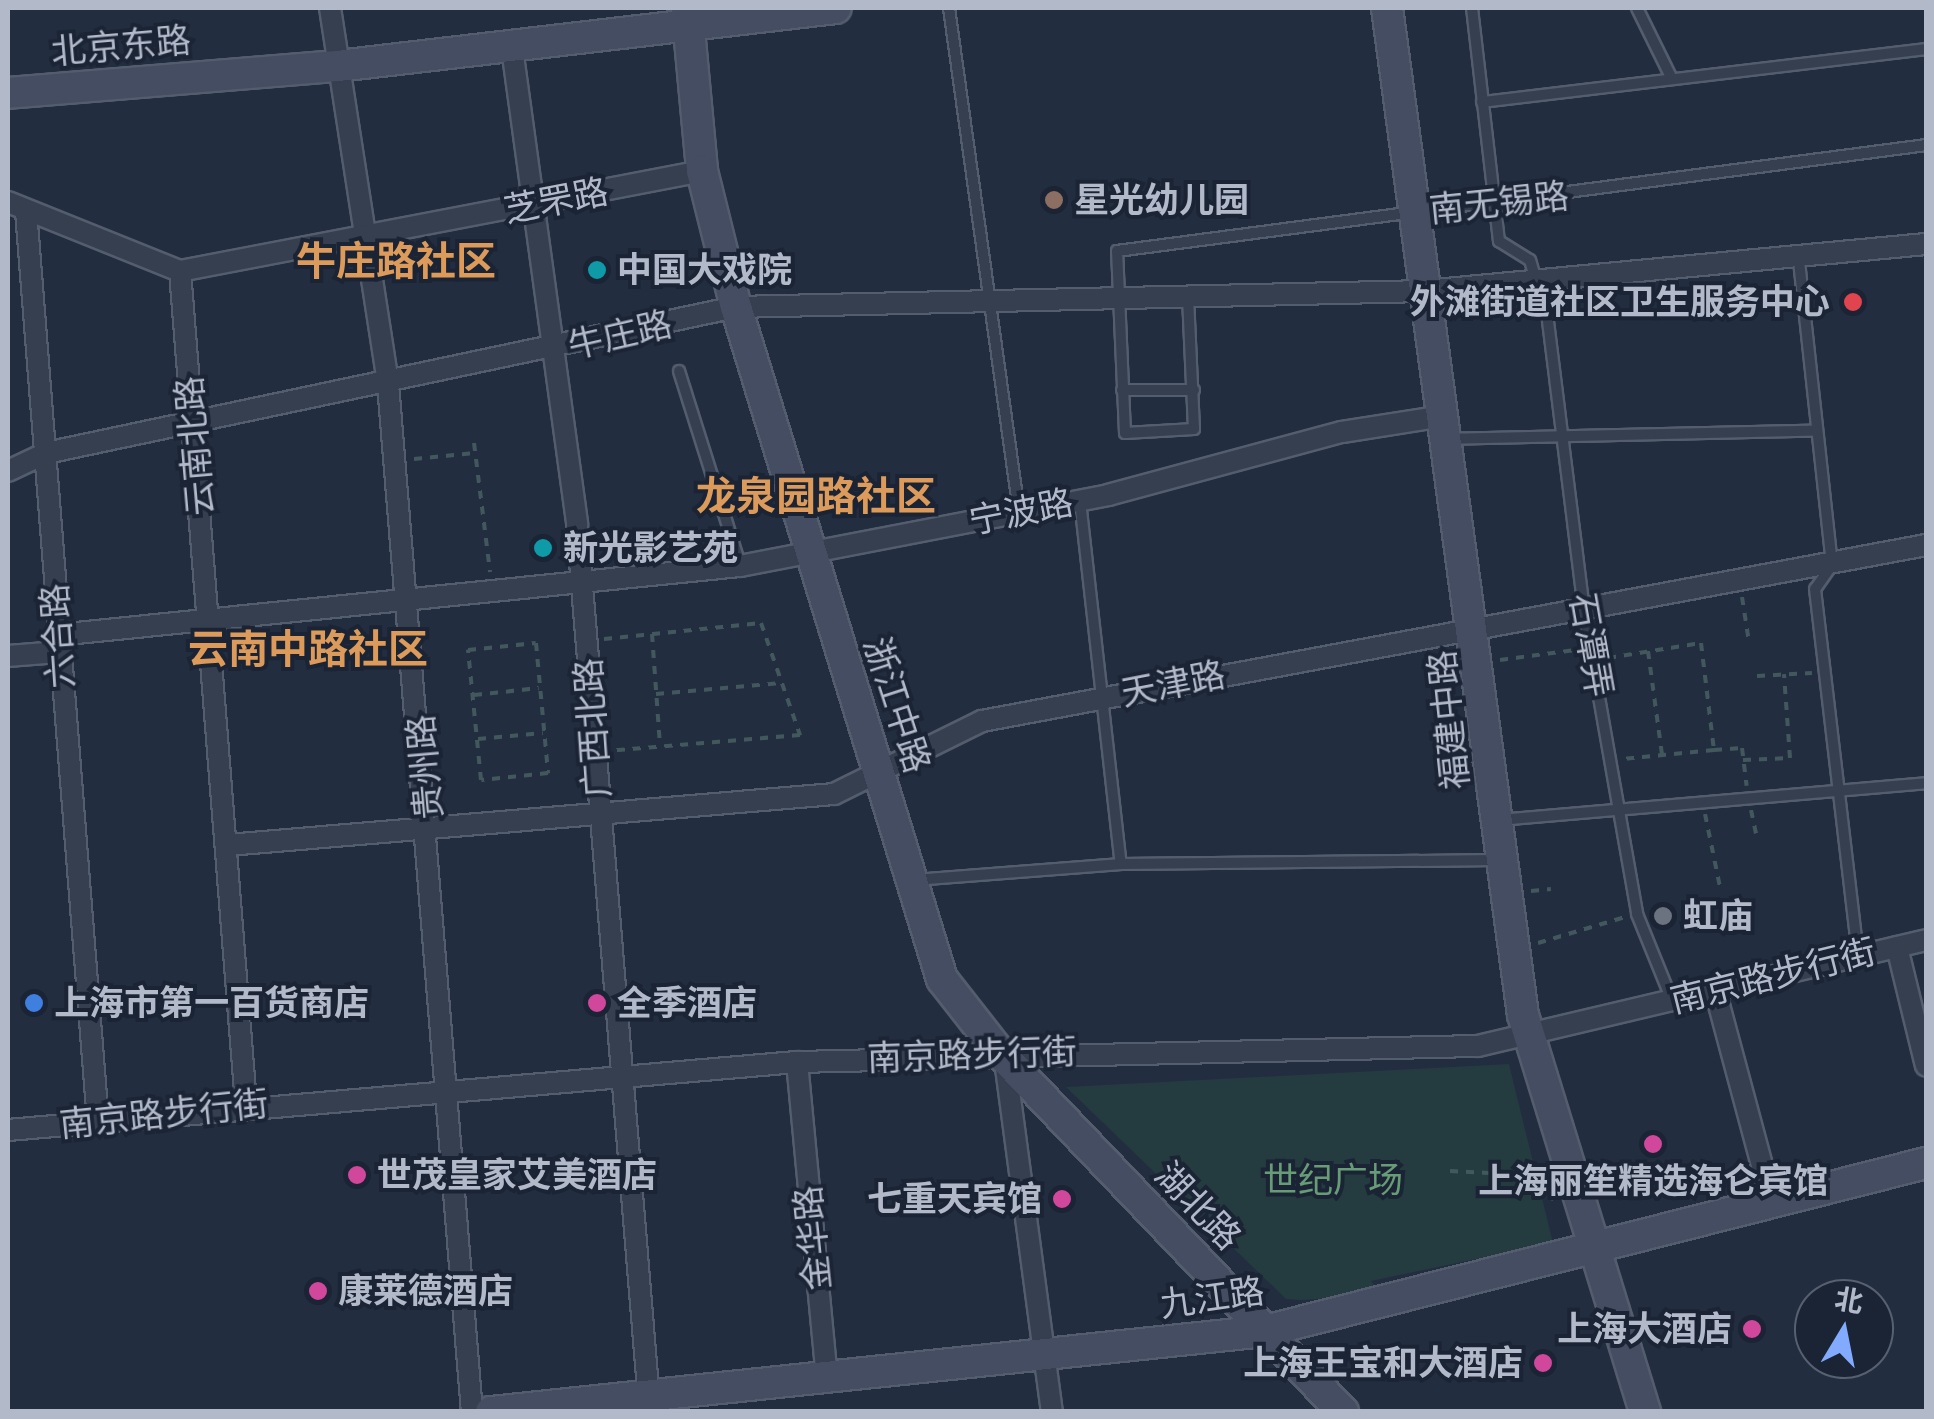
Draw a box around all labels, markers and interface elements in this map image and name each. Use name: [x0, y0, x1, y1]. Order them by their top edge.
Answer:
street label: 北京东路: [49, 19, 193, 73]
street label: 芝罘路: [500, 170, 612, 232]
street label: 南无锡路: [1427, 175, 1571, 231]
place label: 星光幼儿园: [1074, 179, 1249, 221]
marker: 星光幼儿园: [1043, 189, 1065, 211]
district label: 牛庄路社区: [296, 237, 496, 285]
place label: 中国大戏院: [617, 249, 792, 291]
marker: 中国大戏院: [586, 259, 608, 281]
place label: 外滩街道社区卫生服务中心: [1410, 281, 1830, 323]
marker: 外滩街道社区卫生服务中心: [1840, 289, 1866, 315]
street label: 牛庄路: [564, 303, 676, 367]
street label: 云南北路: [168, 374, 222, 518]
district label: 龙泉园路社区: [696, 472, 936, 520]
street label: 宁波路: [965, 481, 1077, 543]
place label: 新光影艺苑: [563, 527, 738, 569]
marker: 新光影艺苑: [532, 537, 554, 559]
street label: 六合路: [33, 582, 83, 690]
street label: 石潭弄: [1561, 590, 1621, 700]
district label: 云南中路社区: [188, 625, 428, 673]
street label: 浙江中路: [855, 632, 939, 778]
street label: 福建中路: [1421, 648, 1477, 792]
street label: 天津路: [1117, 653, 1229, 715]
street label: 广西北路: [567, 657, 619, 799]
street label: 贵州路: [400, 713, 450, 821]
place label: 虹庙: [1683, 895, 1753, 937]
marker: 虹庙: [1652, 905, 1674, 927]
street label: 南京路步行街: [1666, 930, 1880, 1022]
place label: 上海市第一百货商店: [54, 982, 369, 1024]
place label: 全季酒店: [617, 982, 757, 1024]
marker: 上海市第一百货商店: [23, 992, 45, 1014]
marker: 全季酒店: [586, 992, 608, 1014]
street label: 南京路步行街: [866, 1030, 1078, 1080]
street label: 南京路步行街: [57, 1082, 271, 1146]
marker: 上海丽笙精选海仑宾馆: [1642, 1133, 1664, 1155]
place label: 世茂皇家艾美酒店: [377, 1154, 657, 1196]
street label: 湖北路: [1146, 1154, 1250, 1258]
park label: 世纪广场: [1263, 1159, 1403, 1201]
place label: 上海丽笙精选海仑宾馆: [1478, 1160, 1828, 1202]
marker: 世茂皇家艾美酒店: [346, 1164, 368, 1186]
place label: 七重天宾馆: [867, 1178, 1042, 1220]
street label: 金华路: [787, 1184, 839, 1292]
marker: 七重天宾馆: [1051, 1188, 1073, 1210]
place label: 康莱德酒店: [338, 1270, 513, 1312]
street label: 九江路: [1157, 1270, 1267, 1326]
north arrow: [1794, 1279, 1894, 1379]
marker: 康莱德酒店: [307, 1280, 329, 1302]
text: 北: [1832, 1283, 1865, 1319]
place label: 上海大酒店: [1557, 1308, 1732, 1350]
marker: 上海大酒店: [1741, 1318, 1763, 1340]
place label: 上海王宝和大酒店: [1243, 1342, 1523, 1384]
marker: 上海王宝和大酒店: [1532, 1352, 1554, 1374]

